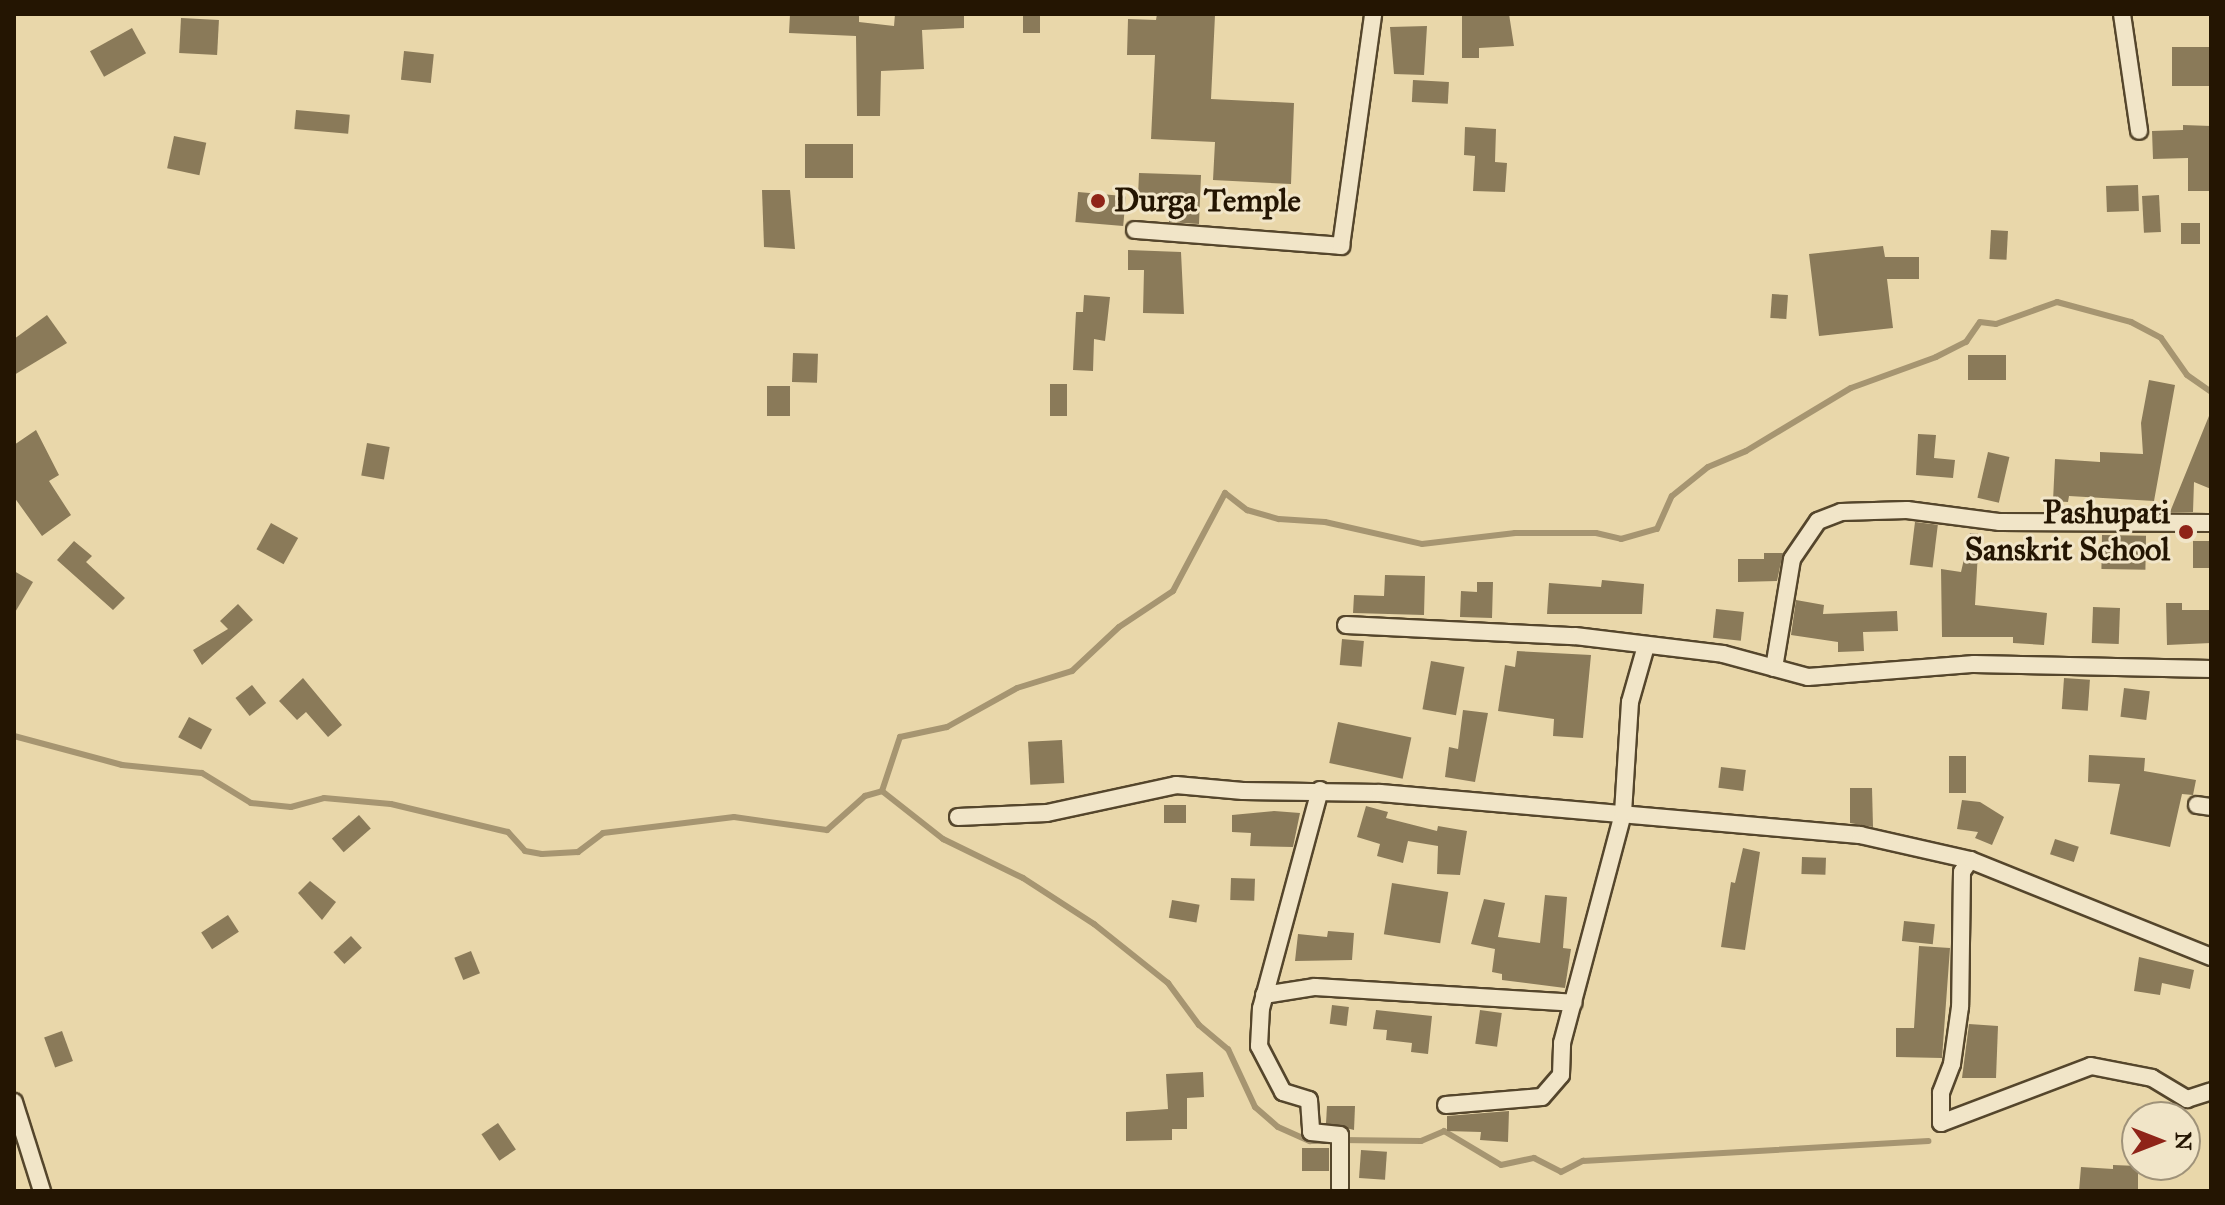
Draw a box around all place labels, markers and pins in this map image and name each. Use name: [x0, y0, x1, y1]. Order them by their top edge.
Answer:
place label: Durga Temple: [1114, 182, 1301, 220]
marker: Durga Temple: [1089, 192, 1107, 210]
place label: Pashupati Sanskrit School: [1965, 495, 2170, 570]
marker: Pashupati Sanskrit School: [2177, 523, 2195, 541]

